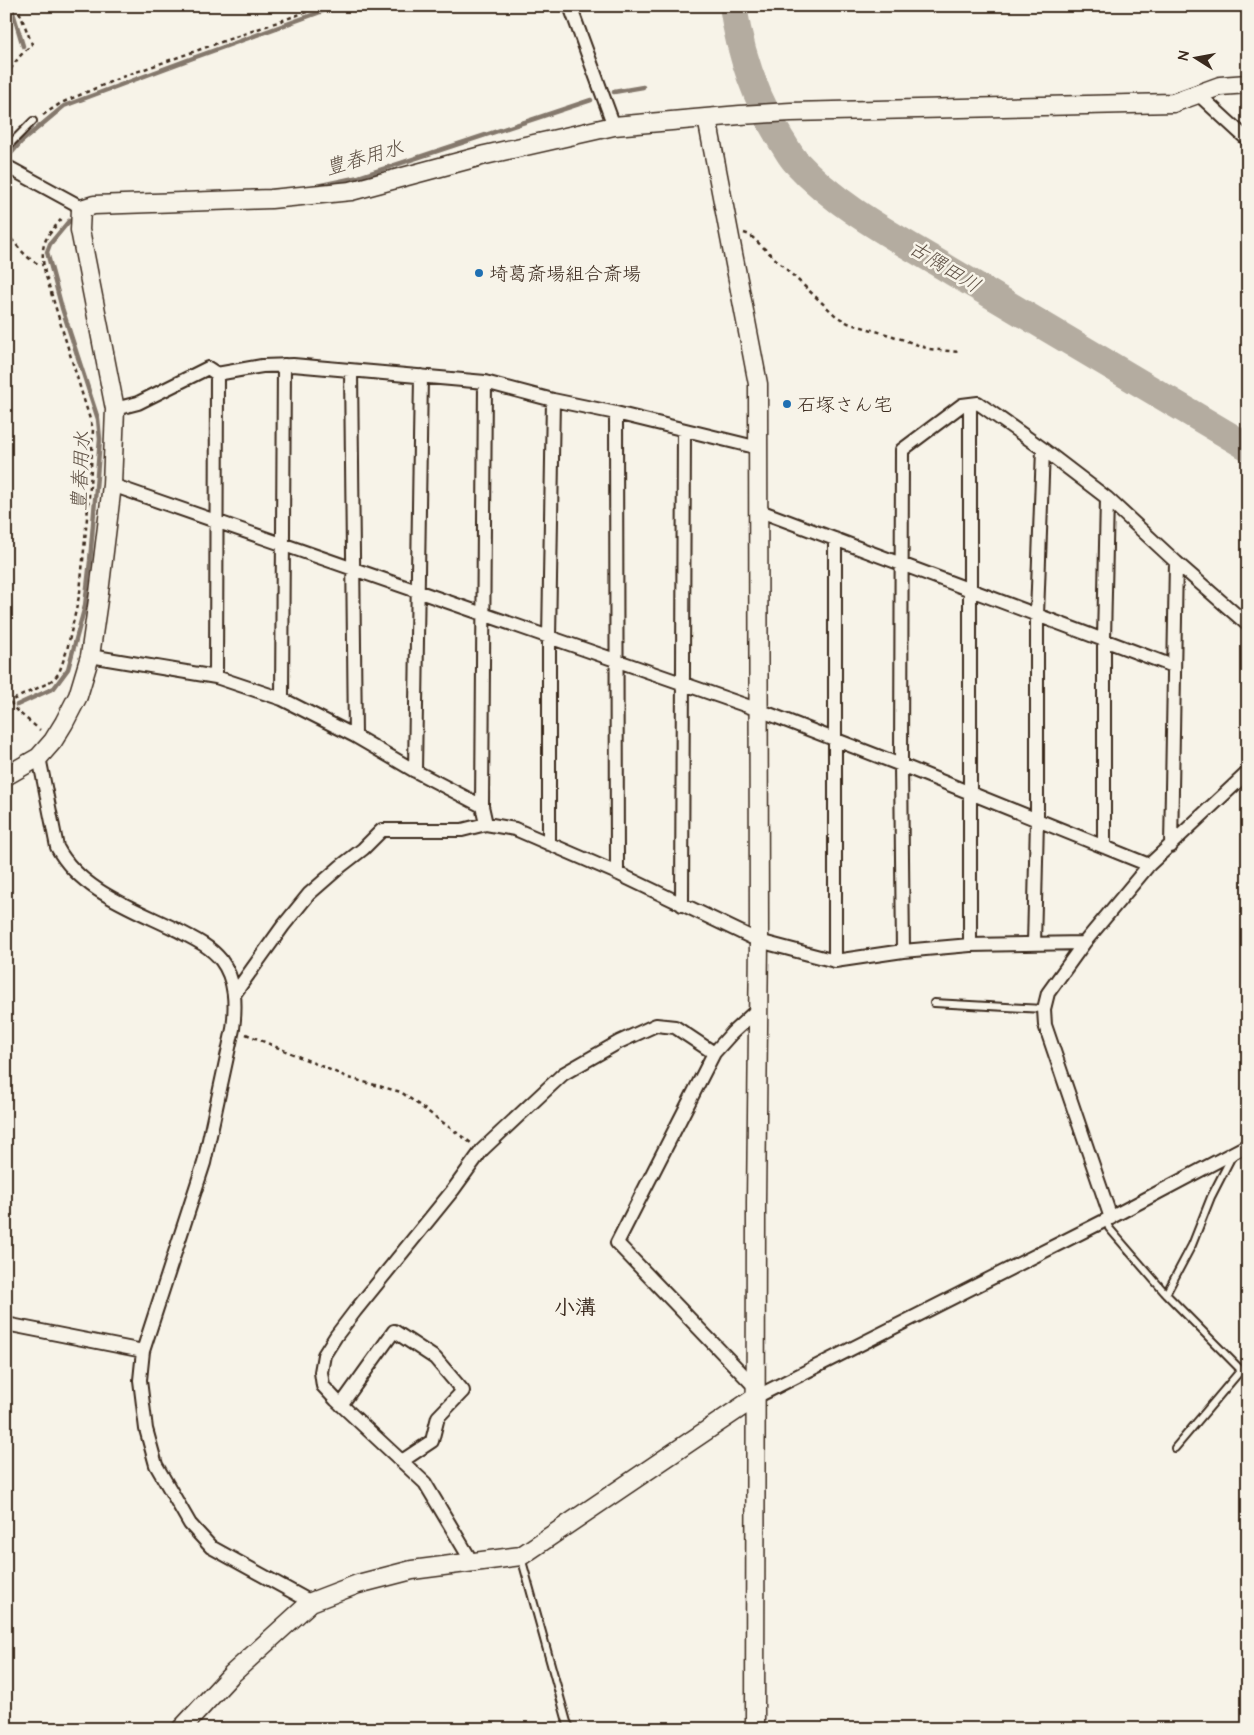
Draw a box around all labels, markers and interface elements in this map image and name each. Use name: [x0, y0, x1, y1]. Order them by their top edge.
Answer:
north arrow: [1172, 32, 1222, 82]
text: N: [1174, 49, 1195, 62]
water label: 豊春用水: [322, 133, 407, 182]
water label: 古隅田川: [903, 234, 986, 300]
place label: 埼葛斎場組合斎場: [489, 261, 641, 288]
marker: 埼葛斎場組合斎場: [473, 267, 485, 279]
place label: 石塚さん宅: [797, 392, 892, 419]
marker: 石塚さん宅: [781, 398, 793, 410]
water label: 豊春用水: [65, 430, 97, 512]
district label: 小溝: [554, 1293, 596, 1322]

